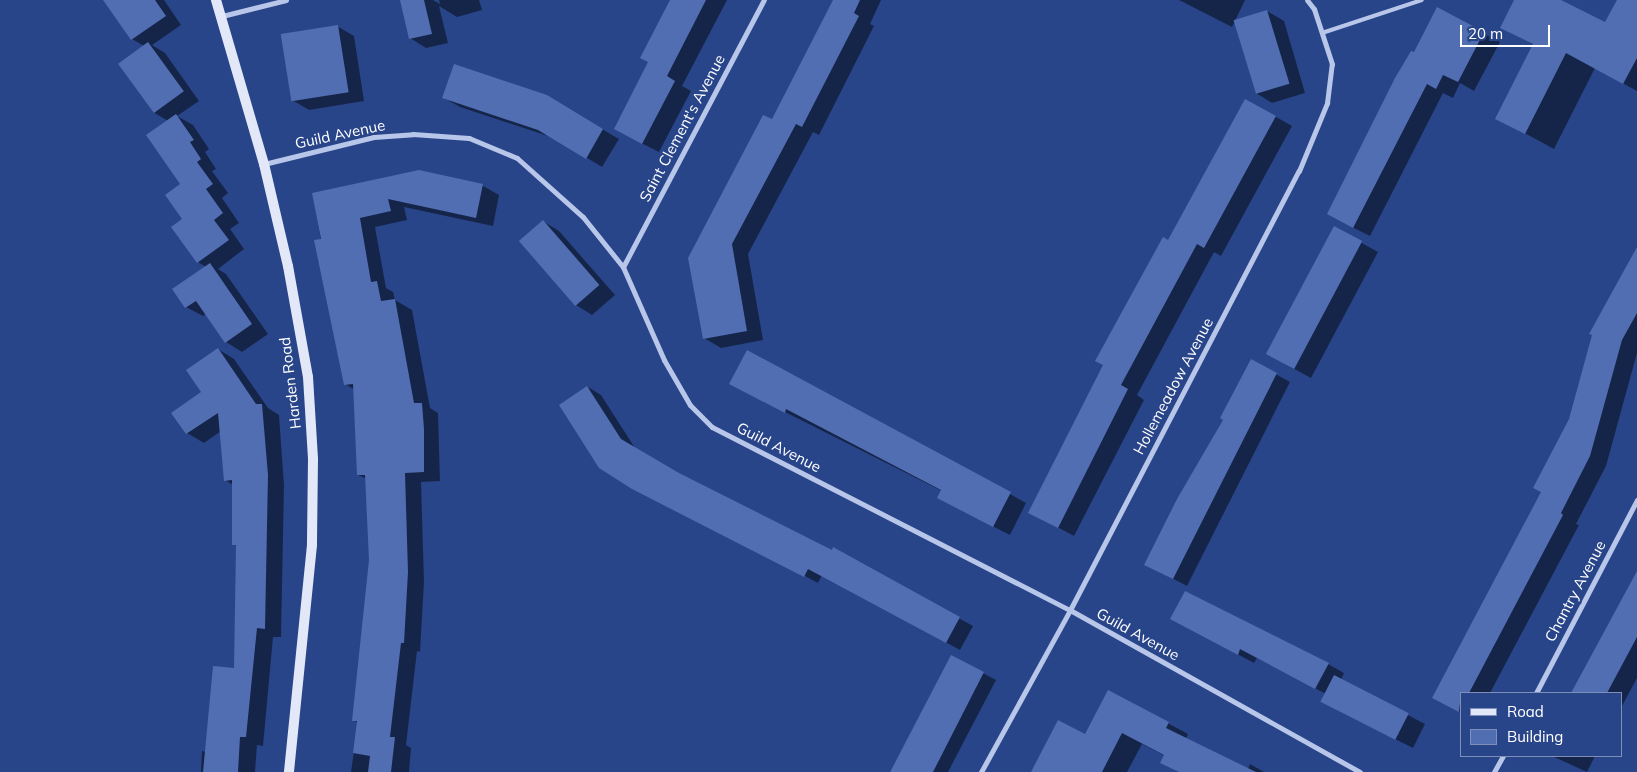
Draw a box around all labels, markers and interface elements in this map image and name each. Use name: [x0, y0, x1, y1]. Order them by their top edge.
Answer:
scale bar: [1462, 15, 1552, 47]
text: 20 m: [1468, 24, 1503, 43]
street label: Saint Clement's Avenue: [636, 51, 728, 205]
street label: Guild Avenue: [293, 116, 387, 152]
street label: Hollemeadow Avenue: [1129, 315, 1217, 457]
street label: Harden Road: [275, 336, 305, 430]
street label: Guild Avenue: [734, 418, 824, 476]
street label: Chantry Avenue: [1541, 537, 1609, 645]
street label: Guild Avenue: [1093, 604, 1183, 664]
legend: [1460, 692, 1622, 757]
text: Road: [1507, 702, 1544, 721]
text: Building: [1507, 727, 1563, 746]

